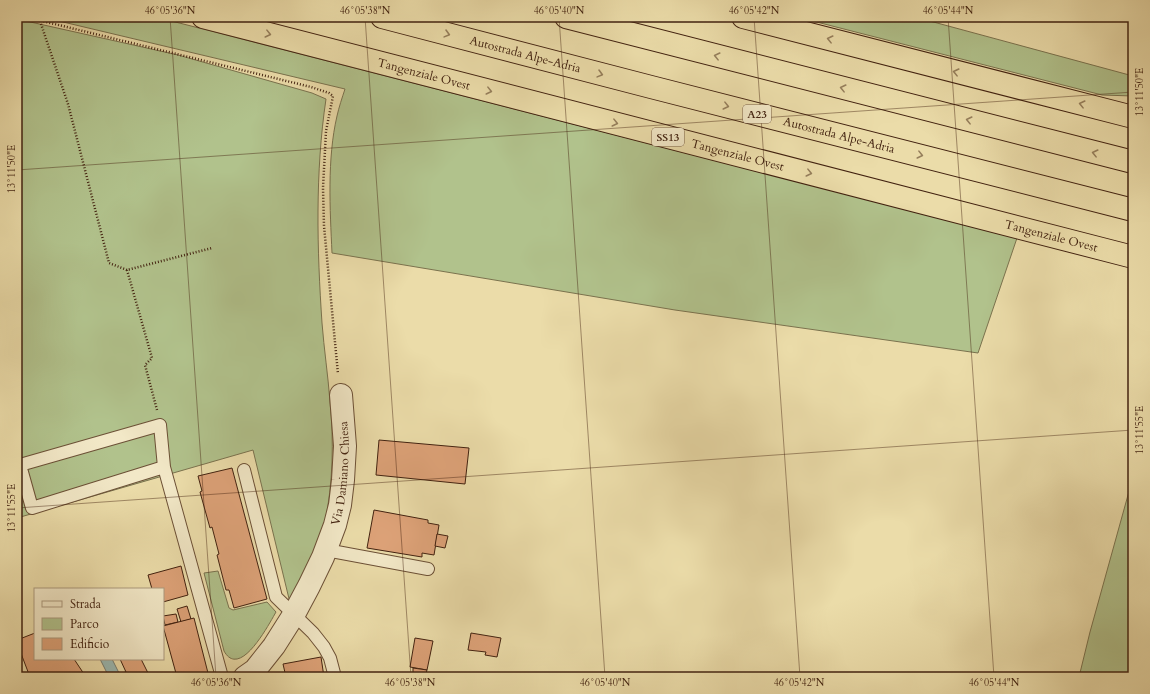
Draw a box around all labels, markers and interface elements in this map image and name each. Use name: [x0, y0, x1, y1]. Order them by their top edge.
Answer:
text: 46°05'36"N: [145, 4, 196, 18]
text: 46°05'38"N: [340, 4, 391, 18]
text: 46°05'40"N: [534, 4, 585, 18]
text: 46°05'42"N: [729, 4, 780, 18]
text: 46°05'44"N: [923, 4, 974, 18]
one-way arrow: [265, 29, 271, 37]
one-way arrow: [443, 29, 450, 38]
street label: Autostrada Alpe-Adria: [468, 32, 583, 77]
one-way arrow: [827, 36, 833, 44]
one-way arrow: [714, 52, 721, 61]
street label: Tangenziale Ovest: [376, 54, 472, 94]
one-way arrow: [953, 68, 959, 76]
text: 13°11'50"E: [1133, 68, 1147, 116]
one-way arrow: [596, 69, 603, 78]
one-way arrow: [840, 85, 846, 93]
one-way arrow: [486, 86, 492, 94]
one-way arrow: [1078, 100, 1085, 109]
one-way arrow: [722, 101, 729, 110]
road number: A23: [743, 105, 771, 123]
street label: Autostrada Alpe-Adria: [782, 113, 897, 157]
one-way arrow: [966, 117, 972, 125]
one-way arrow: [611, 118, 618, 127]
road number: SS13: [652, 128, 684, 146]
street label: Tangenziale Ovest: [689, 135, 786, 175]
text: 13°11'50"E: [5, 145, 19, 193]
one-way arrow: [1092, 149, 1098, 157]
one-way arrow: [917, 151, 923, 159]
one-way arrow: [805, 168, 812, 177]
street label: Tangenziale Ovest: [1003, 216, 1100, 256]
text: 13°11'55"E: [1133, 406, 1147, 454]
street label: Via Damiano Chiesa: [327, 420, 353, 527]
text: 13°11'55"E: [5, 484, 19, 532]
legend: [34, 588, 164, 660]
text: Strada: [70, 596, 102, 612]
text: Parco: [70, 616, 99, 632]
text: Edificio: [70, 636, 110, 652]
text: 46°05'36"N: [191, 676, 242, 690]
text: 46°05'38"N: [385, 676, 436, 690]
text: 46°05'40"N: [580, 676, 631, 690]
text: 46°05'42"N: [774, 676, 825, 690]
text: 46°05'44"N: [969, 676, 1020, 690]

